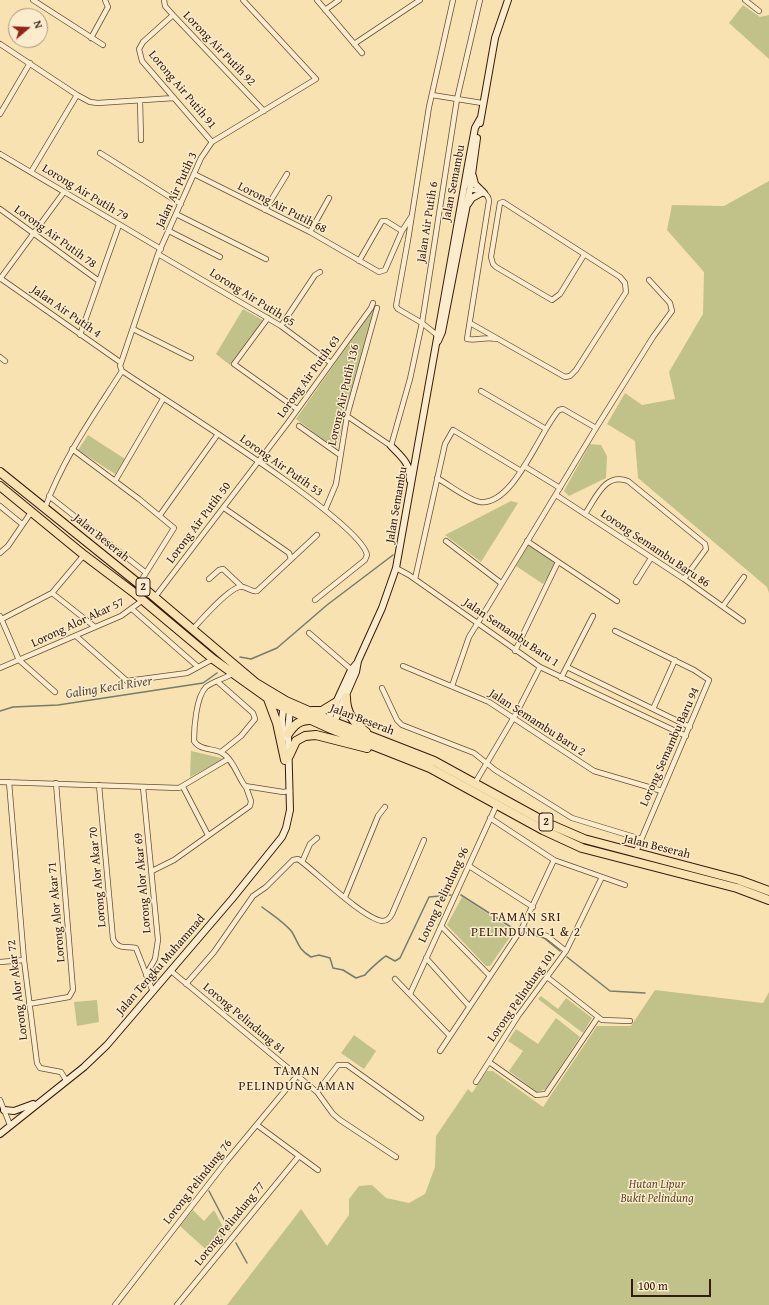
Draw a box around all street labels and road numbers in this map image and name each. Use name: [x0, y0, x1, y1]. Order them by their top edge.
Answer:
street label: Lorong Air Putih 92: [180, 9, 258, 89]
street label: Lorong Air Putih 91: [145, 48, 219, 132]
street label: Jalan Semambu: [440, 144, 468, 222]
street label: Jalan Air Putih 3: [153, 150, 201, 230]
street label: Lorong Air Putih 79: [39, 162, 131, 224]
street label: Lorong Air Putih 68: [235, 179, 329, 237]
street label: Jalan Air Putih 6: [414, 180, 442, 264]
street label: Lorong Air Putih 78: [11, 202, 99, 272]
street label: Lorong Air Putih 65: [207, 266, 297, 330]
street label: Jalan Air Putih 4: [28, 283, 104, 341]
street label: Lorong Air Putih 63: [274, 333, 344, 421]
street label: Lorong Air Putih 136: [325, 343, 363, 447]
street label: Lorong Air Putih 53: [237, 432, 325, 500]
street label: Jalan Semambu: [383, 466, 411, 544]
street label: Lorong Air Putih 50: [164, 480, 234, 566]
street label: Lorong Semambu Baru 86: [598, 507, 712, 591]
street label: Jalan Beserah: [70, 511, 132, 565]
road number: 2: [136, 578, 150, 596]
street label: Lorong Alor Akar 57: [29, 595, 127, 651]
street label: Jalan Semambu Baru 1: [460, 596, 562, 670]
street label: Lorong Semambu Baru 94: [637, 685, 703, 809]
street label: Jalan Semambu Baru 2: [486, 686, 588, 760]
street label: Jalan Beserah: [328, 701, 396, 739]
road number: 2: [539, 813, 553, 831]
street label: Lorong Alor Akar 70: [86, 826, 110, 928]
street label: Lorong Alor Akar 69: [131, 832, 155, 934]
street label: Jalan Beserah: [622, 832, 692, 862]
street label: Lorong Pelindung 96: [416, 845, 472, 945]
street label: Lorong Alor Akar 71: [45, 861, 69, 963]
street label: Jalan Tengku Muhammad: [114, 912, 208, 1018]
street label: Lorong Alor Akar 72: [5, 939, 31, 1041]
street label: Lorong Pelindung 101: [485, 947, 559, 1045]
street label: Lorong Pelindung 81: [200, 980, 288, 1058]
street label: Lorong Pelindung 76: [160, 1137, 236, 1227]
street label: Lorong Pelindung 77: [192, 1179, 268, 1269]

